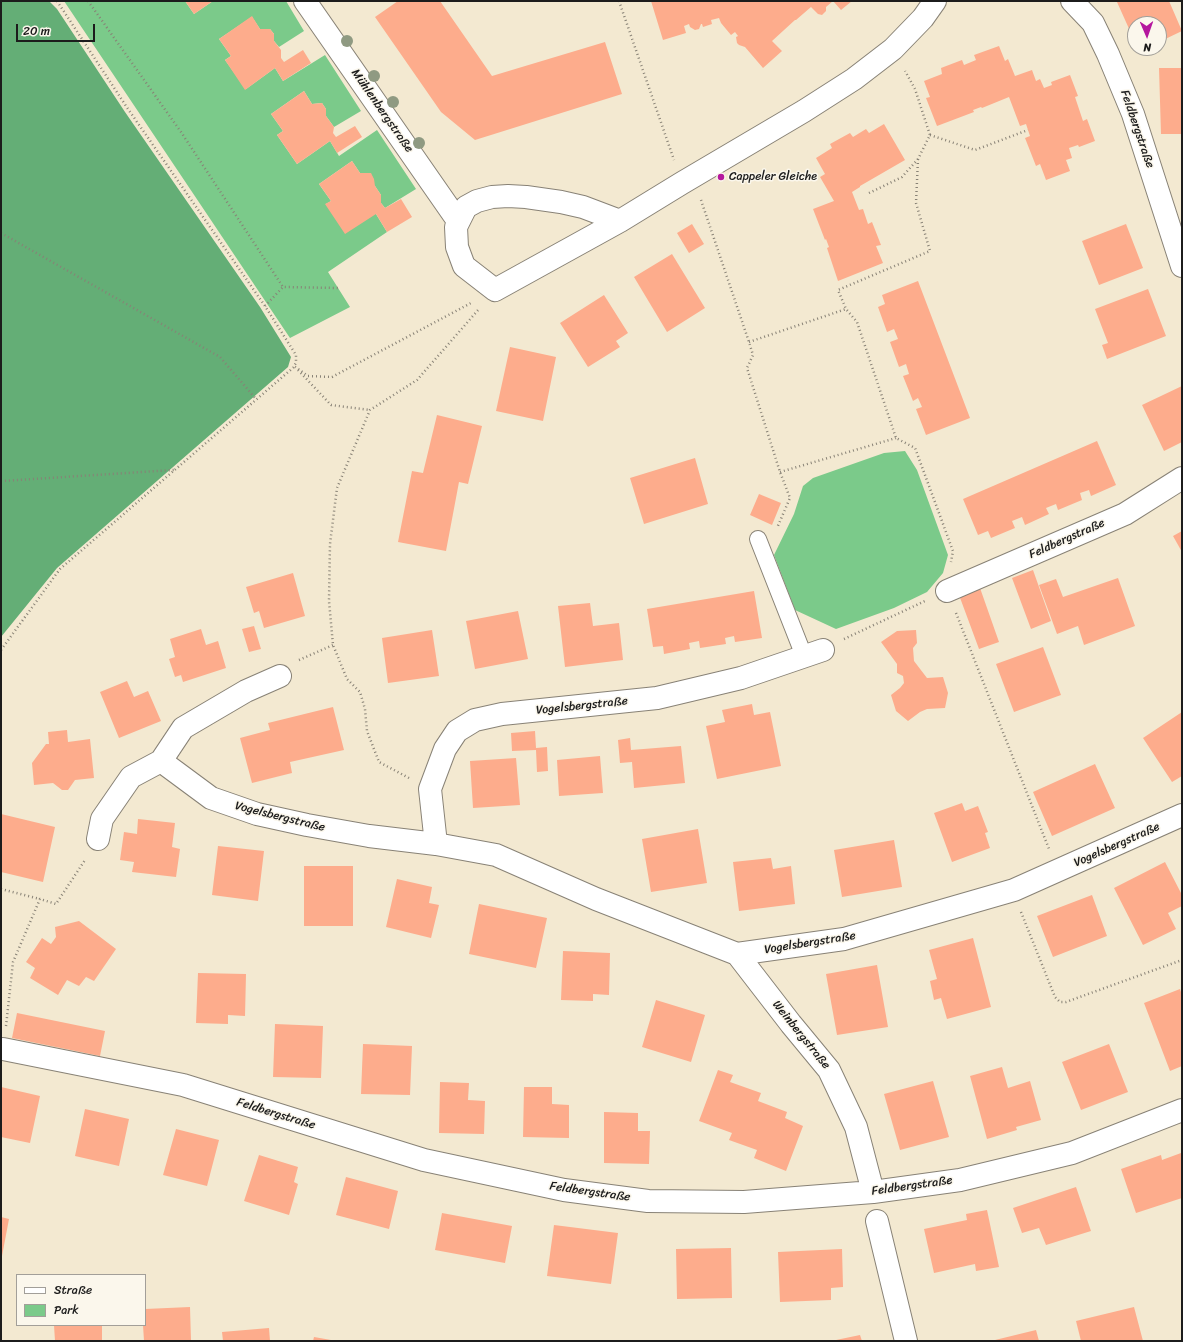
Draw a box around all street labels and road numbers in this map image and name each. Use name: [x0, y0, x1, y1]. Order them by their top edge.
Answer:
street label: Mühlenbergstraße: [348, 67, 416, 155]
street label: Feldbergstraße: [1117, 88, 1157, 170]
street label: Feldbergstraße: [1027, 516, 1107, 562]
street label: Vogelsbergstraße: [535, 694, 629, 718]
street label: Vogelsbergstraße: [233, 799, 327, 835]
street label: Vogelsbergstraße: [1072, 820, 1162, 870]
street label: Vogelsbergstraße: [763, 929, 857, 957]
street label: Weinbergstraße: [769, 998, 833, 1072]
street label: Feldbergstraße: [235, 1095, 317, 1133]
street label: Feldbergstraße: [871, 1173, 953, 1199]
street label: Feldbergstraße: [549, 1179, 631, 1205]

